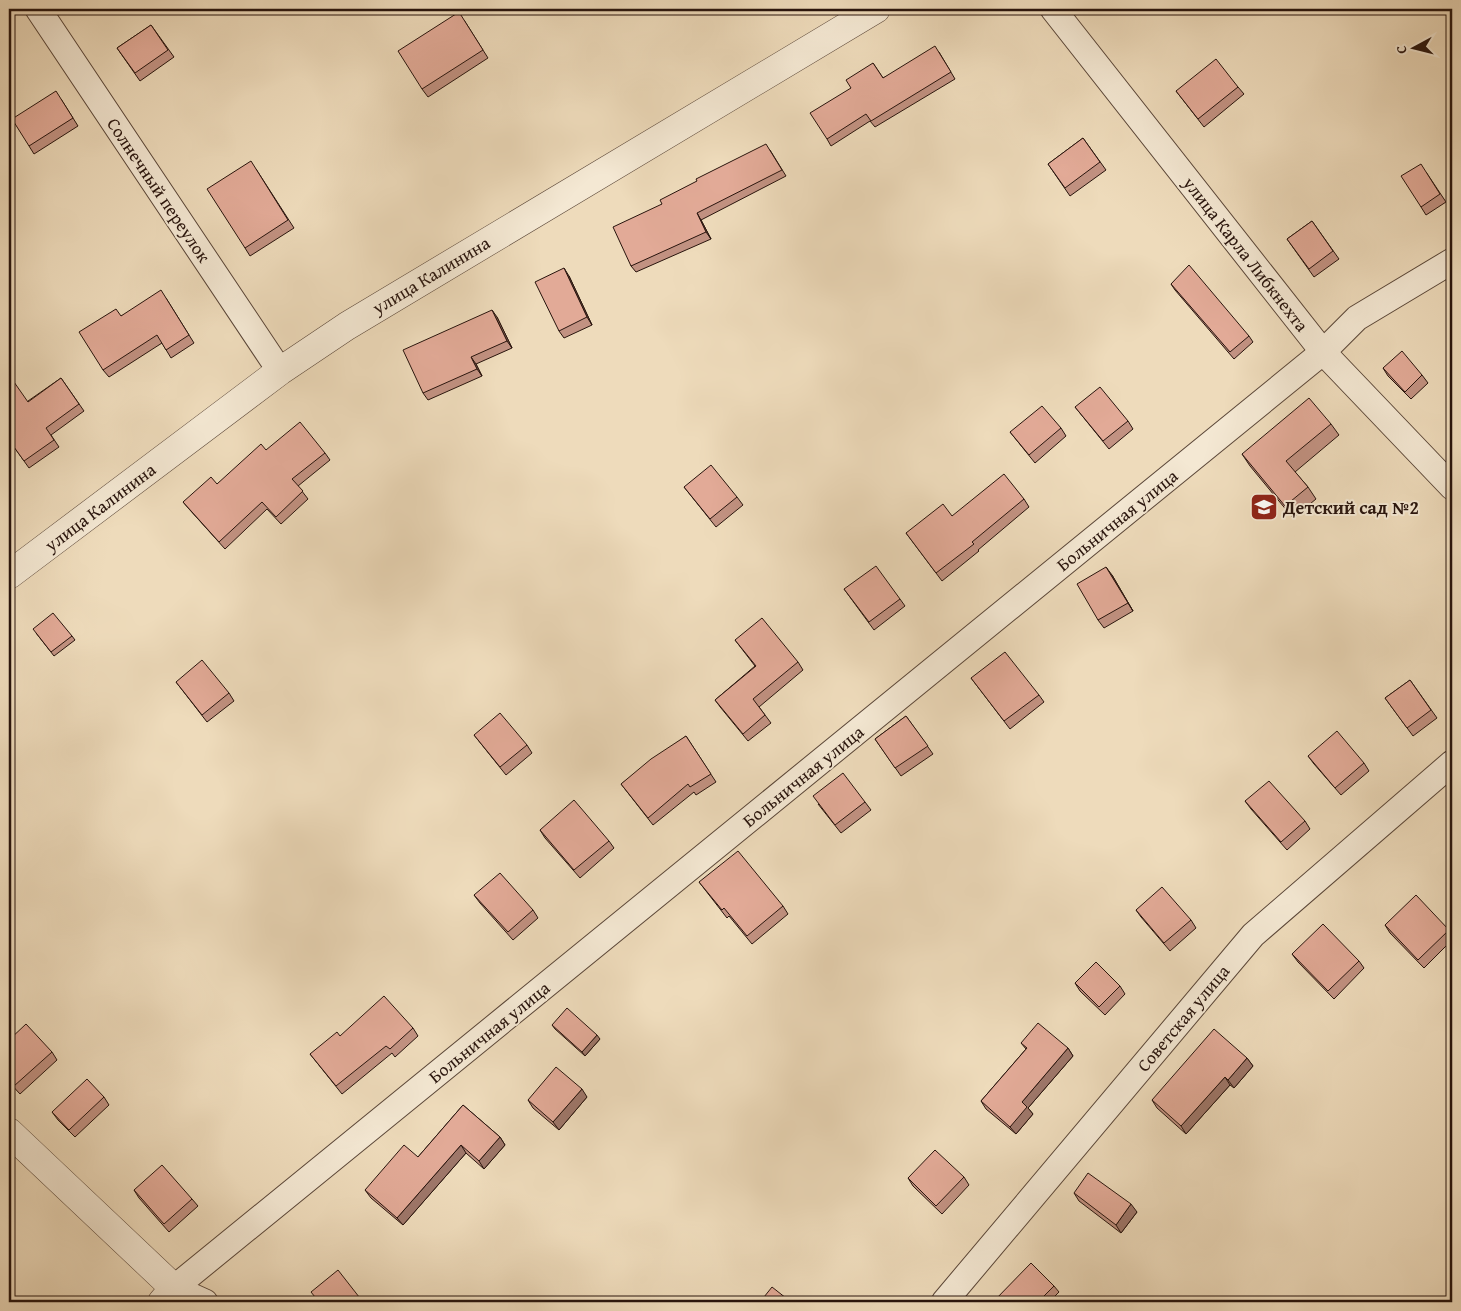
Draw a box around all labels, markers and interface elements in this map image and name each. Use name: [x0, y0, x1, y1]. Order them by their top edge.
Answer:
north arrow: [1388, 22, 1438, 72]
text: С: [1391, 44, 1412, 55]
street label: Солнечный переулок: [100, 112, 218, 268]
street label: улица Карла Либкнехта: [1176, 170, 1316, 338]
street label: улица Калинина: [366, 229, 495, 321]
street label: улица Калинина: [38, 456, 162, 558]
street label: Больничная улица: [1051, 462, 1184, 577]
school or university icon: Детский сад №2: [1249, 492, 1279, 522]
place label: Детский сад №2: [1282, 494, 1419, 521]
street label: Больничная улица: [737, 718, 870, 833]
street label: Советская улица: [1130, 958, 1236, 1077]
street label: Больничная улица: [423, 974, 556, 1089]

